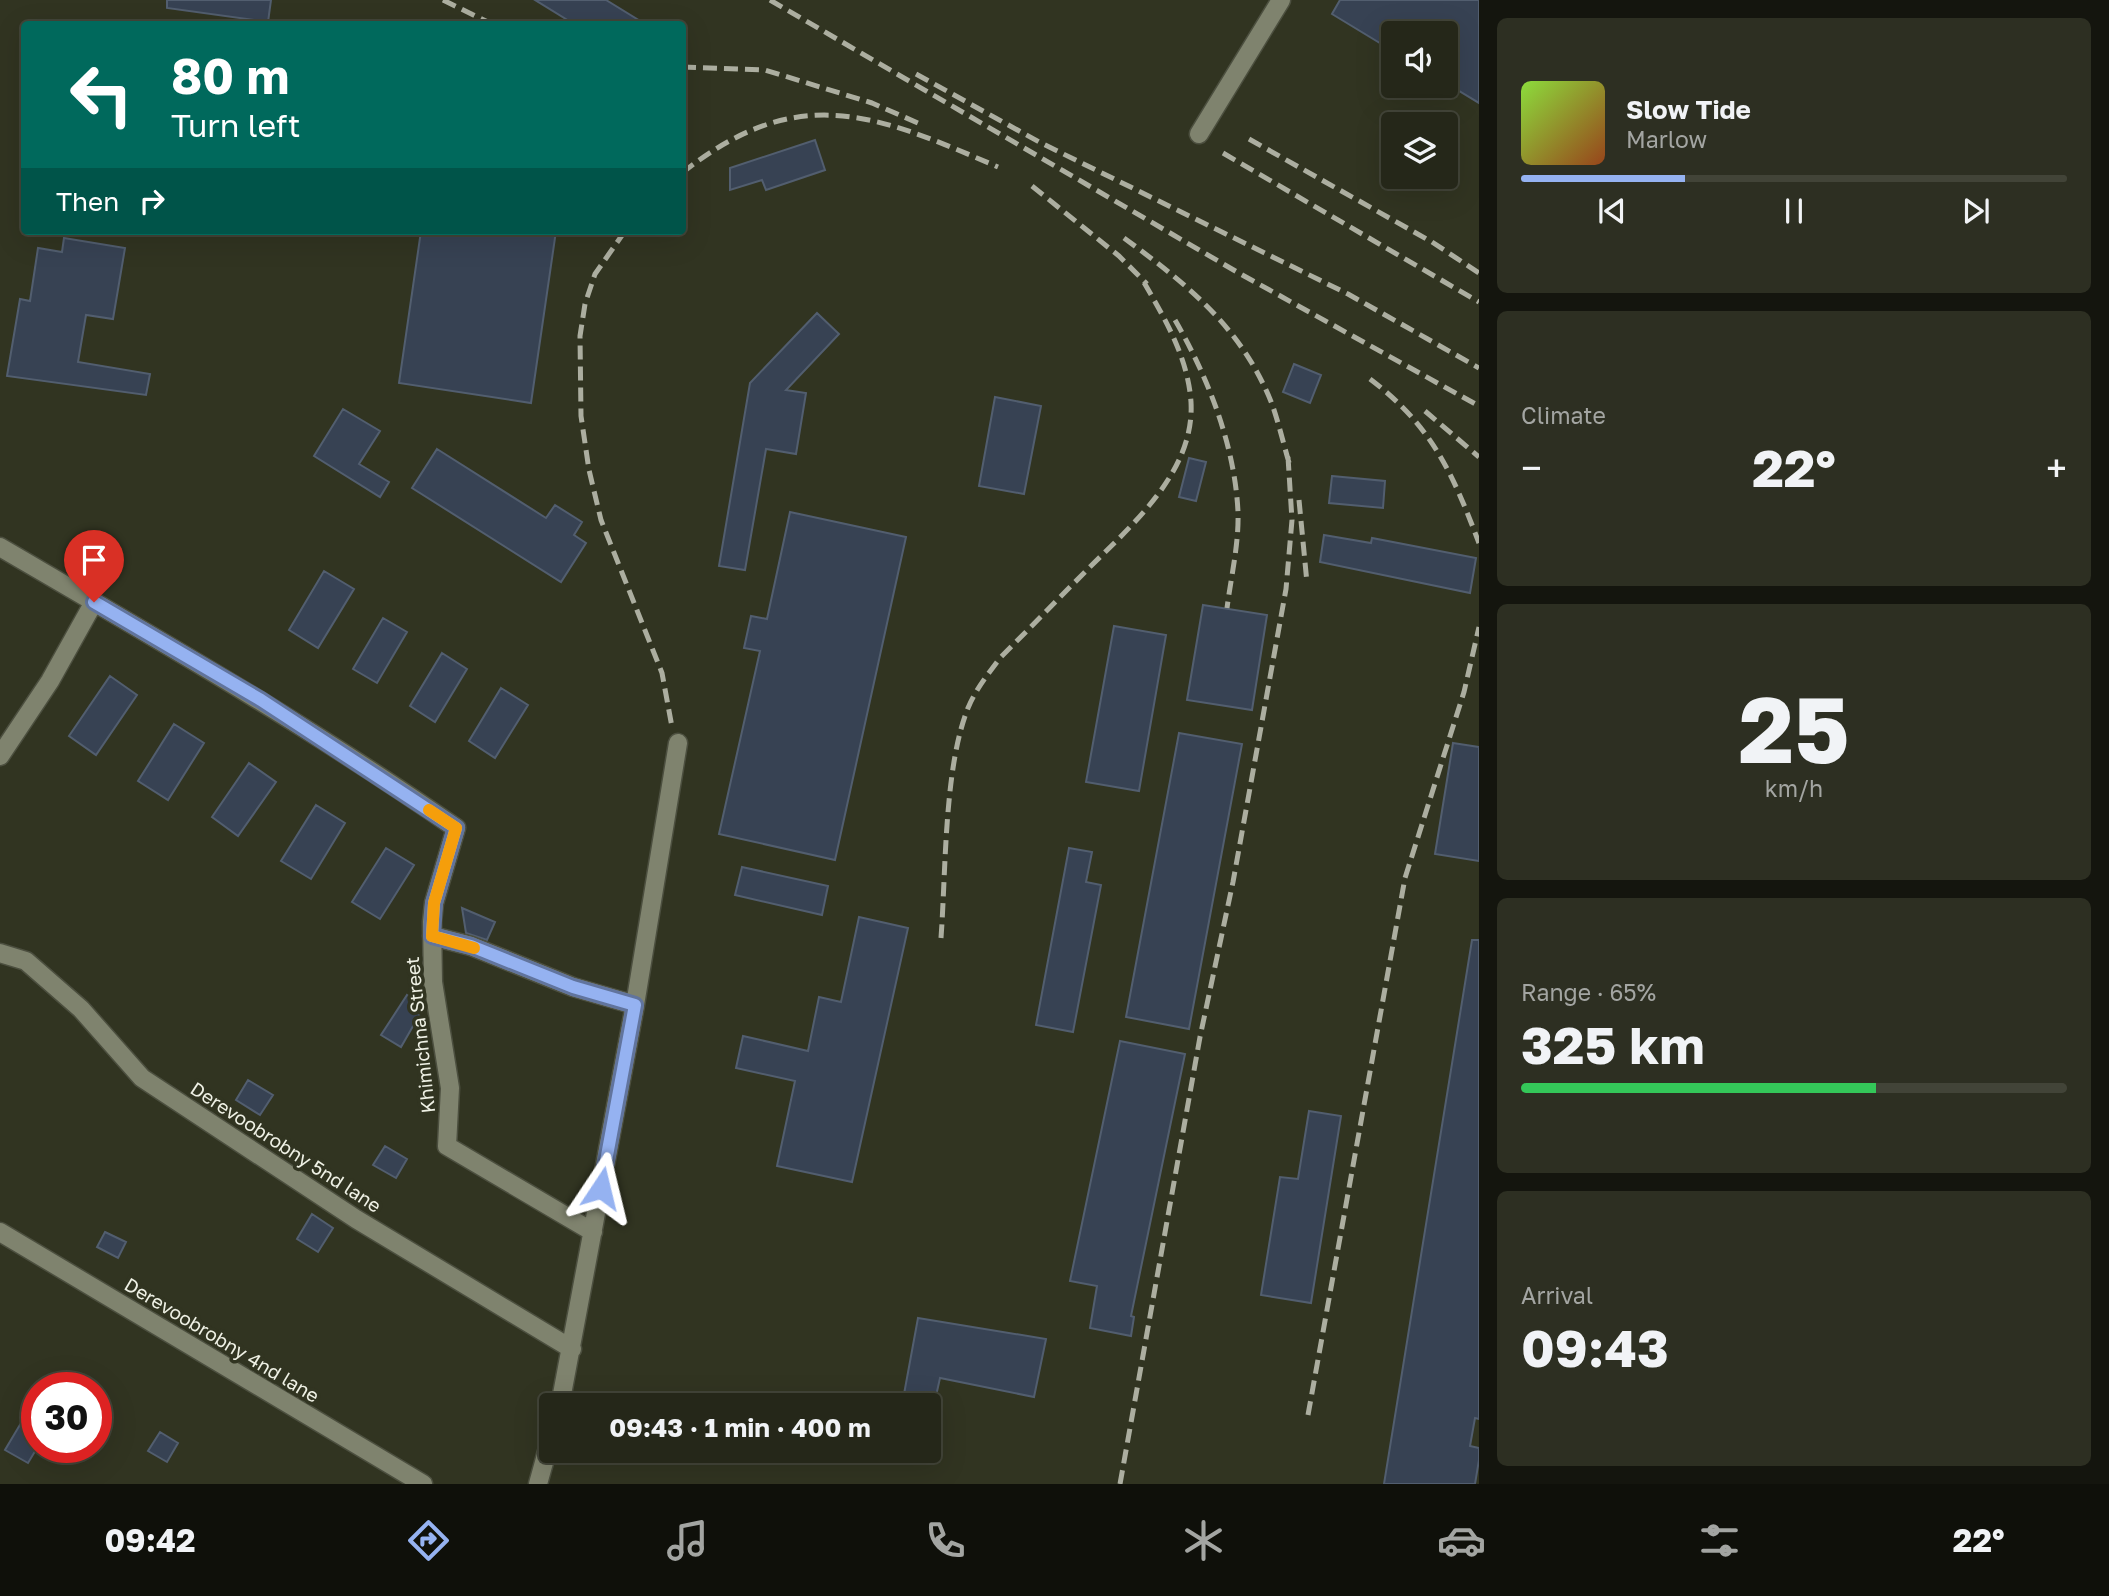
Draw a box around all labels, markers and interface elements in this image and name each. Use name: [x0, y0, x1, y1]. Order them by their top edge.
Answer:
map controls: [1381, 21, 1458, 189]
button: sound: [1381, 21, 1458, 98]
text: 80 m: [171, 46, 289, 105]
icon: left: [56, 49, 147, 140]
text: Slow Tide: [1626, 94, 1751, 125]
text: Turn left: [171, 106, 300, 144]
button: layers: [1381, 112, 1458, 189]
text: Marlow: [1626, 125, 1707, 153]
icon: right: [133, 182, 171, 220]
text: Then: [56, 186, 119, 217]
icon: previous: [1593, 192, 1631, 230]
icon: pause: [1775, 192, 1813, 230]
icon: next: [1957, 192, 1995, 230]
text: Climate: [1521, 401, 1606, 429]
text: 22°: [1752, 436, 1836, 498]
text: −: [1521, 445, 1542, 490]
text: +: [2046, 445, 2067, 490]
pin: [64, 530, 124, 602]
icon: arrive: [75, 541, 113, 579]
text: 25: [1738, 674, 1850, 783]
text: km/h: [1765, 774, 1823, 802]
street label: Khimichna Street: [400, 956, 439, 1114]
text: Range · 65%: [1521, 978, 1656, 1006]
text: 325 km: [1521, 1013, 1705, 1075]
street label: Derevoobrobny 5nd lane: [187, 1076, 386, 1217]
position arrow: [564, 1151, 638, 1225]
street label: Derevoobrobny 4nd lane: [121, 1272, 324, 1407]
text: Arrival: [1521, 1281, 1593, 1309]
text: 09:43: [1521, 1316, 1669, 1378]
speed limit sign: 30: [21, 1372, 112, 1463]
text: 09:43 · 1 min · 400 m: [609, 1412, 871, 1443]
icon: directions: [404, 1516, 453, 1565]
icon: music: [663, 1516, 712, 1565]
icon: phone: [921, 1516, 970, 1565]
icon: climate: [1179, 1516, 1228, 1565]
icon: car: [1437, 1516, 1486, 1565]
icon: filters: [1695, 1516, 1744, 1565]
text: 09:42: [105, 1521, 195, 1559]
text: 22°: [1953, 1521, 2004, 1559]

